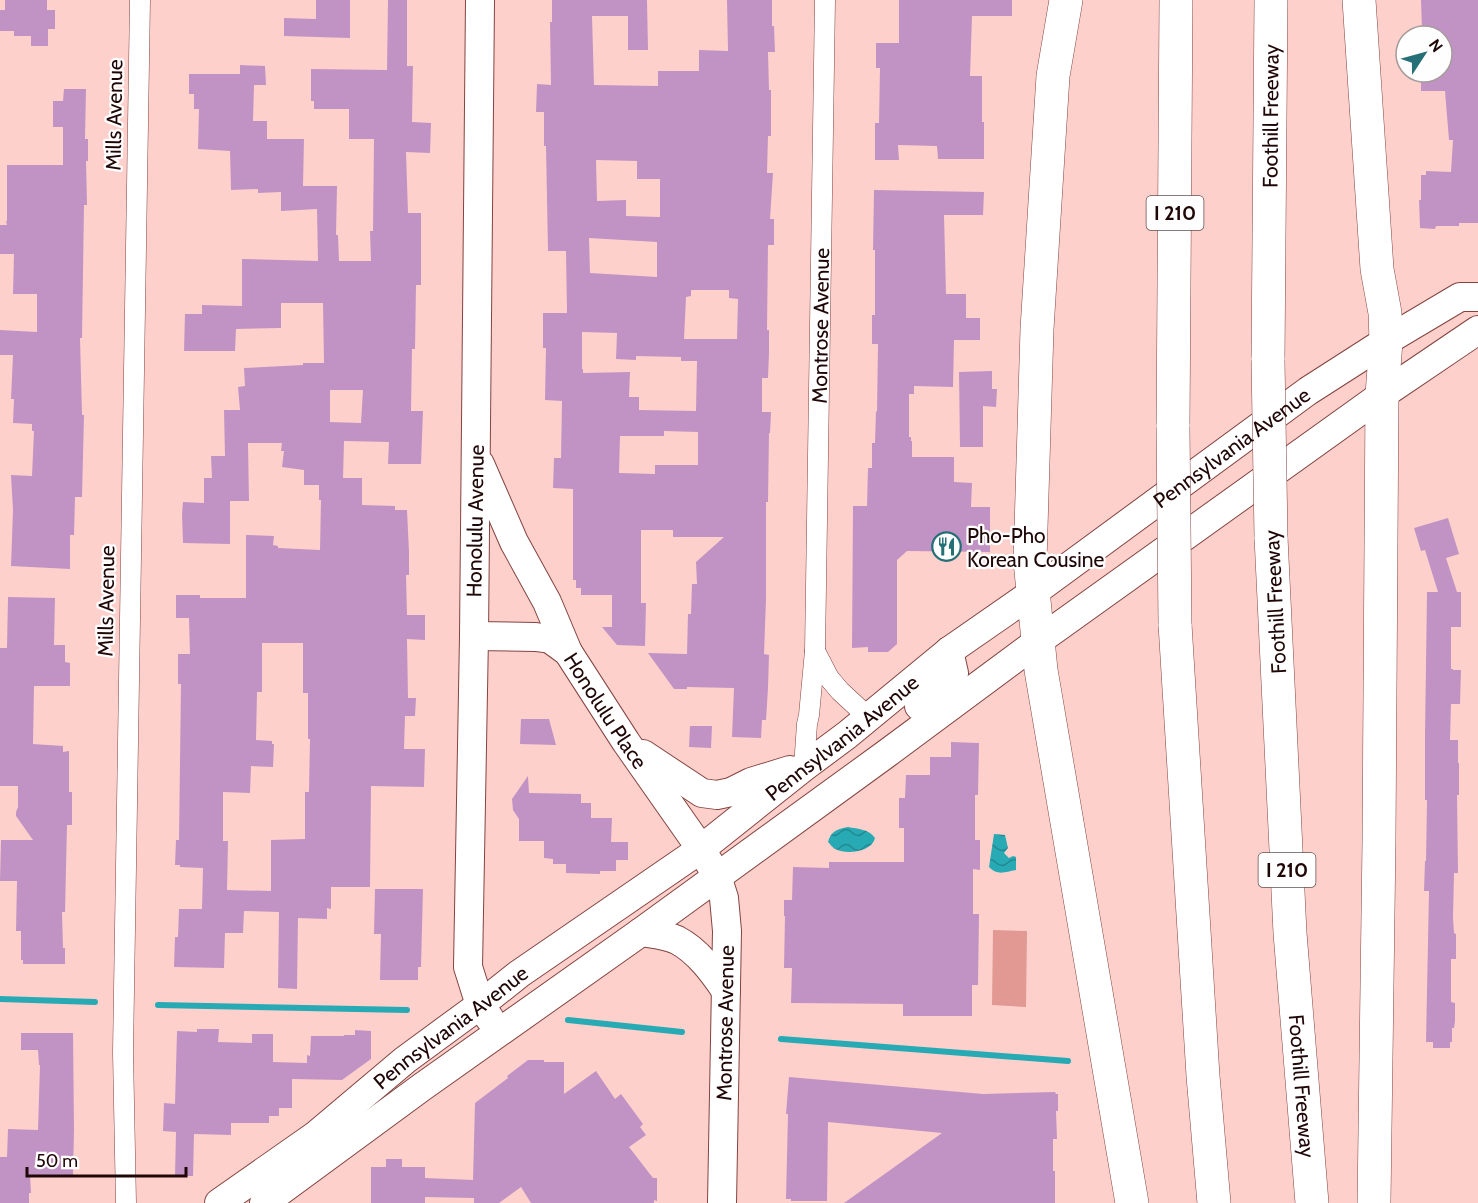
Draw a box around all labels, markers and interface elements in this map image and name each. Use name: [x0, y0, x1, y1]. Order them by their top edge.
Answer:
north arrow: [1394, 24, 1454, 84]
text: N: [1425, 35, 1447, 56]
street label: Foothill Freeway: [1257, 44, 1283, 188]
street label: Mills Avenue: [101, 59, 127, 171]
road number: I 210: [1146, 196, 1204, 230]
street label: Montrose Avenue: [806, 247, 834, 404]
street label: Pennsylvania Avenue: [1148, 381, 1315, 513]
street label: Honolulu Avenue: [461, 444, 489, 598]
place label: Pho-Pho Korean Cousine: [967, 523, 1104, 572]
street label: Foothill Freeway: [1259, 529, 1291, 674]
restaurant icon: Pho-Pho Korean Cousine: [930, 531, 962, 563]
street label: Mills Avenue: [93, 545, 119, 657]
street label: Honolulu Place: [559, 648, 653, 773]
street label: Pennsylvania Avenue: [760, 669, 923, 806]
road number: I 210: [1258, 853, 1316, 887]
street label: Montrose Avenue: [711, 945, 739, 1101]
street label: Pennsylvania Avenue: [368, 959, 532, 1094]
street label: Foothill Freeway: [1284, 1013, 1321, 1159]
scale bar: [27, 1140, 186, 1178]
text: 50 m: [36, 1150, 78, 1172]

